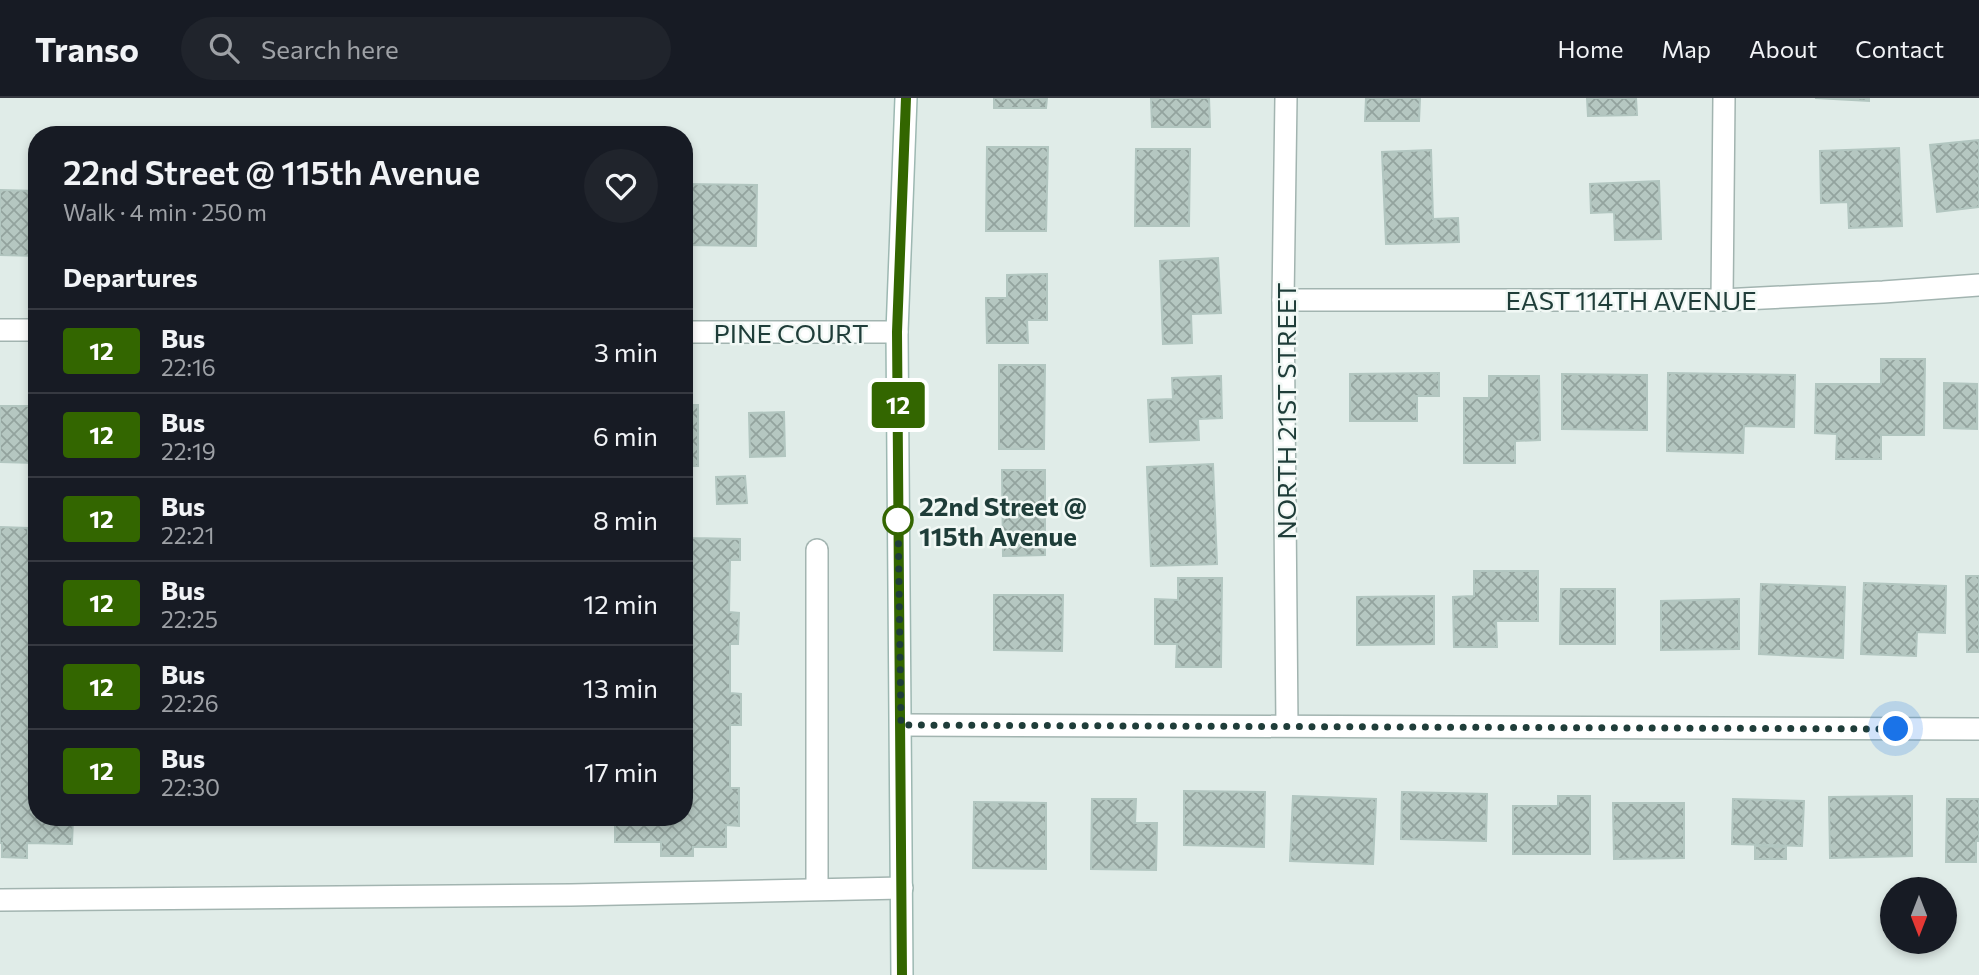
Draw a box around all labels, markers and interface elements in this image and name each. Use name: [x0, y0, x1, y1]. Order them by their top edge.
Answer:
search box: [181, 17, 671, 80]
text: Transo: [35, 28, 139, 69]
icon: search: [205, 29, 243, 67]
text: Search here: [261, 33, 399, 64]
text: Home: [1558, 34, 1624, 63]
text: Map: [1662, 34, 1711, 63]
text: About: [1749, 34, 1817, 63]
text: Contact: [1855, 34, 1944, 63]
button: heart: [584, 149, 658, 223]
text: 22nd Street @ 115th Avenue: [63, 151, 480, 192]
text: Walk · 4 min · 250 m: [63, 198, 267, 226]
text: Departures: [63, 261, 198, 292]
street label: NORTH 21ST STREET: [1270, 282, 1301, 540]
street label: EAST 114TH AVENUE: [1505, 284, 1757, 315]
street label: PINE COURT: [713, 317, 869, 348]
text: Bus: [161, 322, 205, 353]
text: 12: [89, 336, 114, 365]
text: 3 min: [594, 336, 658, 367]
text: 22:16: [161, 353, 216, 381]
line badge: 12: [866, 382, 930, 428]
text: 12: [886, 390, 910, 419]
text: Bus: [161, 406, 205, 437]
text: 12: [89, 420, 114, 449]
text: 6 min: [593, 420, 658, 451]
text: 22:19: [161, 437, 216, 465]
text: Bus: [161, 490, 205, 521]
place label: 22nd Street @ 115th Avenue: [919, 490, 1087, 551]
text: 12: [89, 504, 114, 533]
text: 8 min: [593, 504, 658, 535]
marker: 22nd Street @ 115th Avenue: [883, 505, 913, 535]
text: 22:21: [161, 521, 215, 549]
text: Bus: [161, 574, 205, 605]
text: 12: [89, 588, 114, 617]
text: 12 min: [583, 588, 658, 619]
text: 22:25: [161, 605, 218, 633]
text: Bus: [161, 658, 205, 689]
text: 12: [89, 672, 114, 701]
text: 13 min: [583, 672, 658, 703]
text: 22:26: [161, 689, 219, 717]
your location: [1878, 711, 1913, 746]
text: Bus: [161, 742, 205, 773]
text: 12: [89, 756, 114, 785]
text: 17 min: [584, 756, 658, 787]
text: 22:30: [161, 773, 220, 801]
north arrow: [1880, 877, 1956, 954]
map controls: [1880, 877, 1957, 954]

